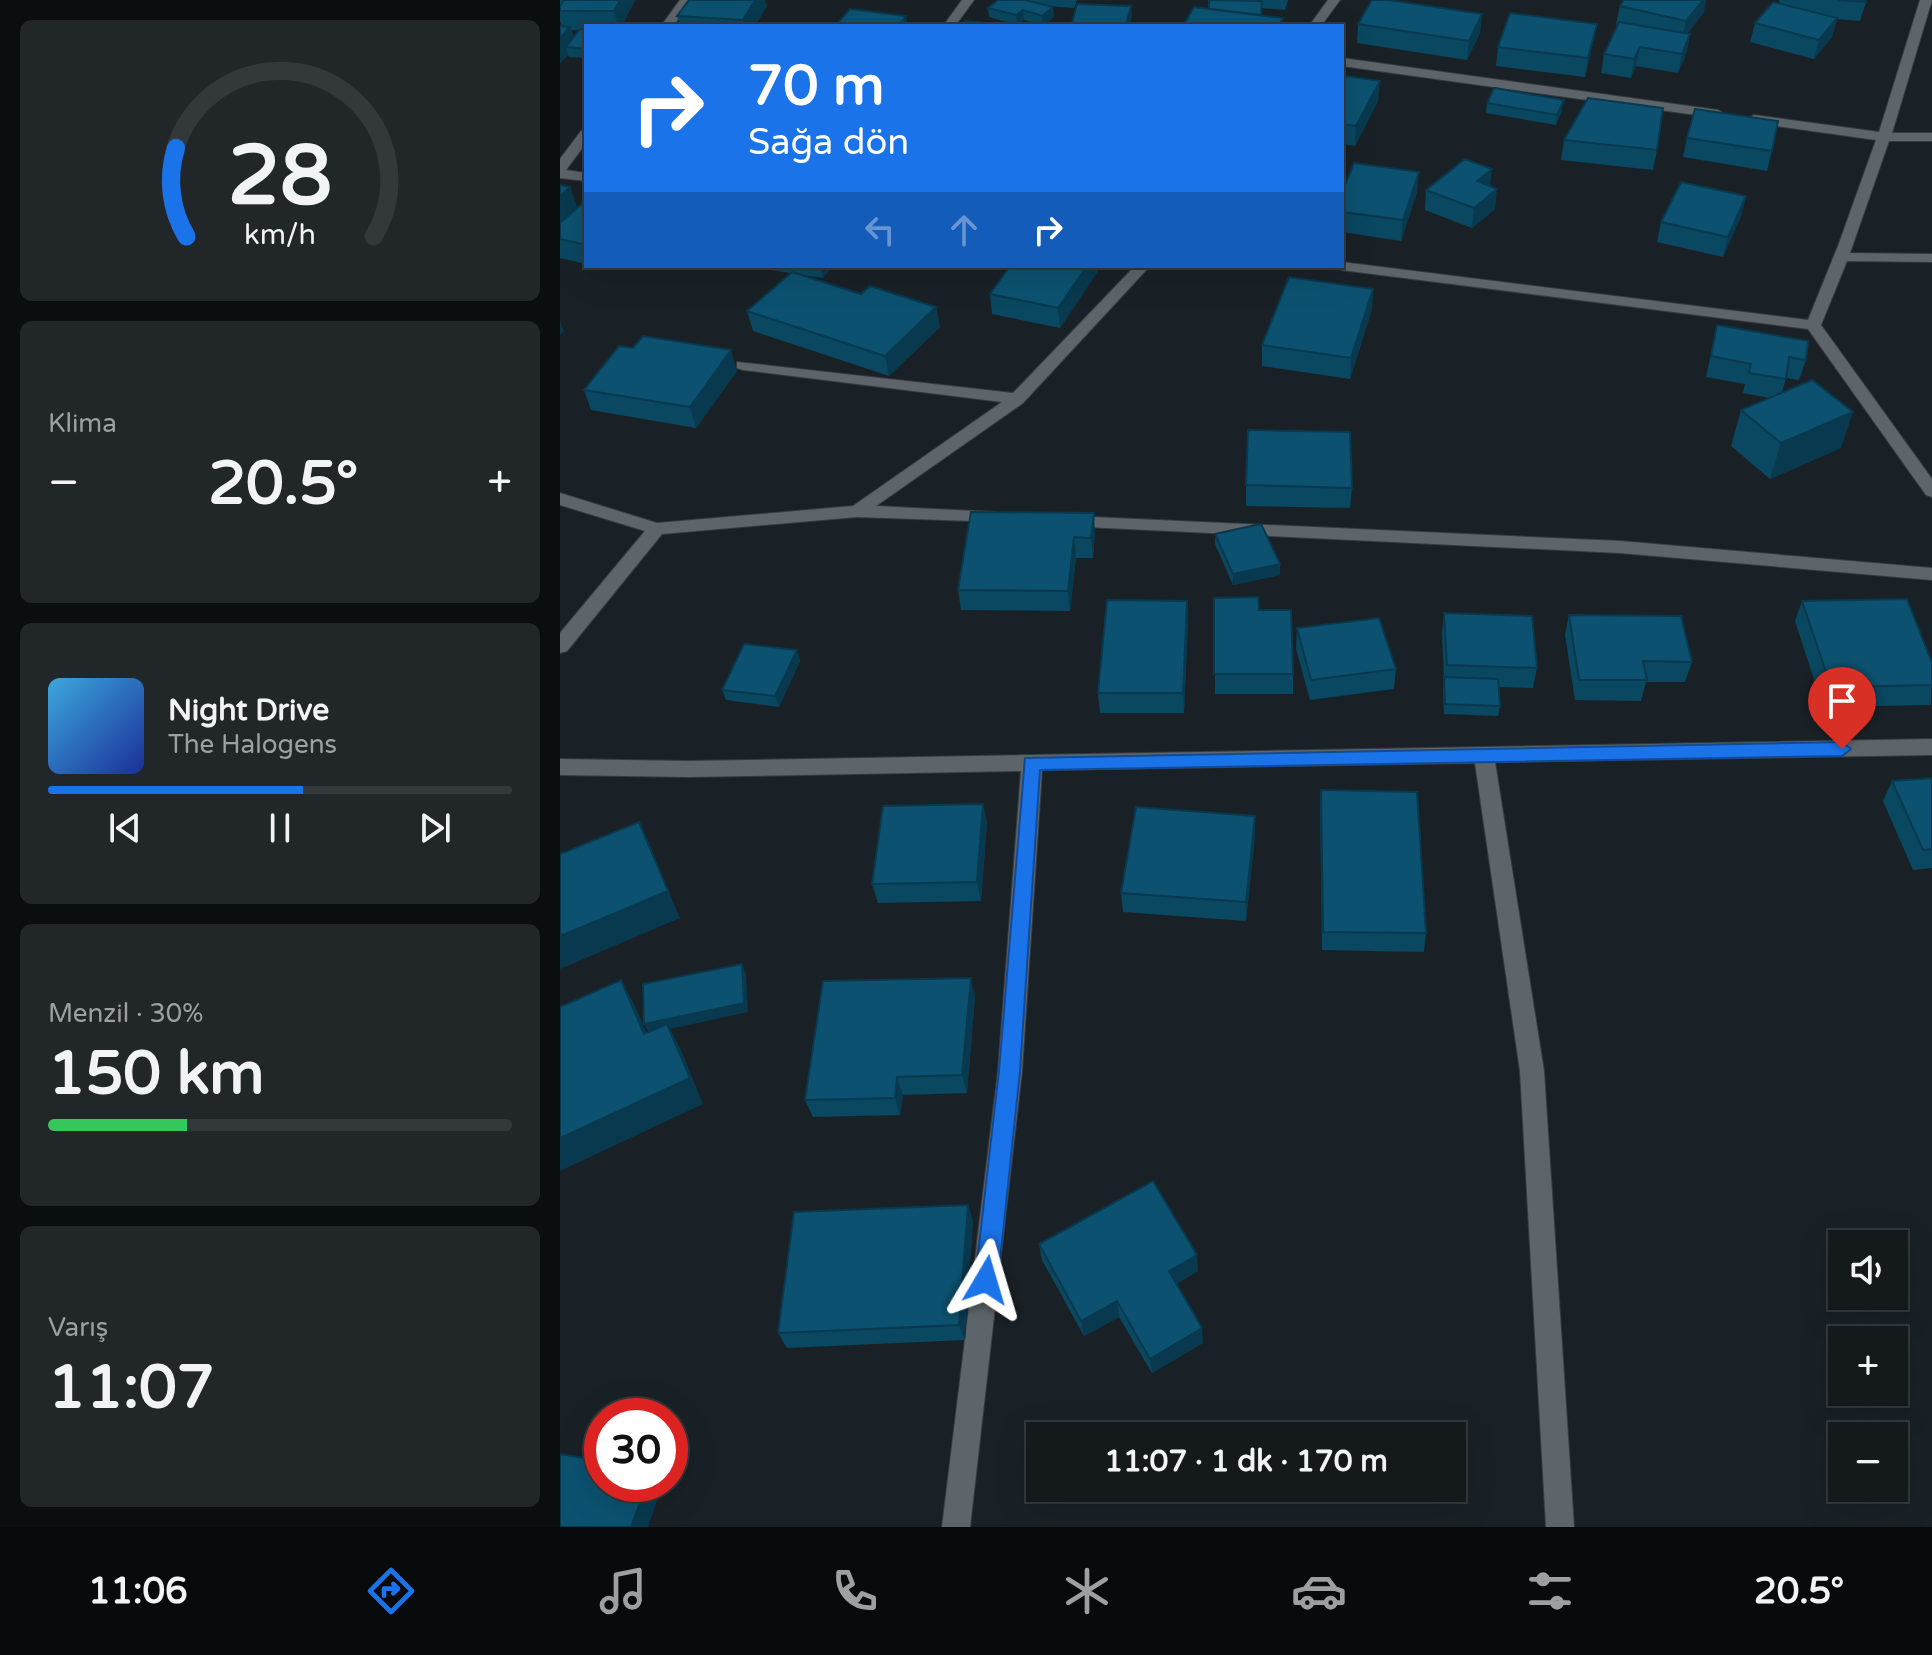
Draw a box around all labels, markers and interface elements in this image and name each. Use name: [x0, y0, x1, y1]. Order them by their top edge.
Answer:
text: 70 m: [748, 53, 884, 120]
icon: right: [616, 56, 720, 160]
text: Sağa dön: [748, 121, 909, 164]
text: 28: [228, 126, 332, 226]
icon: left: [858, 208, 902, 252]
icon: ahead: [942, 208, 986, 252]
icon: right: [1026, 208, 1070, 252]
text: km/h: [244, 218, 316, 252]
text: Klima: [48, 408, 117, 439]
text: 20.5°: [208, 448, 358, 520]
text: −: [48, 457, 79, 510]
text: +: [487, 457, 512, 510]
pin: [1808, 667, 1876, 749]
icon: arrive: [1820, 679, 1864, 723]
text: Night Drive: [168, 692, 329, 729]
text: The Halogens: [168, 729, 337, 760]
icon: previous: [103, 806, 147, 850]
icon: pause: [258, 806, 302, 850]
icon: next: [413, 806, 457, 850]
text: Menzil · 30%: [48, 998, 203, 1029]
text: 150 km: [48, 1038, 264, 1110]
map controls: [1828, 1230, 1908, 1502]
button: sound: [1828, 1230, 1908, 1310]
position arrow: [944, 1238, 1028, 1322]
text: Varış: [48, 1312, 108, 1343]
button: +: [1828, 1326, 1908, 1406]
text: 11:07: [48, 1352, 214, 1424]
speed limit sign: 30: [584, 1398, 688, 1502]
button: −: [1828, 1422, 1908, 1502]
text: 11:07 · 1 dk · 170 m: [1104, 1443, 1388, 1480]
icon: directions: [363, 1563, 419, 1619]
icon: music: [595, 1563, 651, 1619]
icon: phone: [827, 1563, 883, 1619]
icon: climate: [1059, 1563, 1115, 1619]
icon: car: [1291, 1563, 1347, 1619]
icon: filters: [1522, 1563, 1578, 1619]
text: 11:06: [88, 1570, 188, 1613]
text: 20.5°: [1754, 1570, 1844, 1613]

